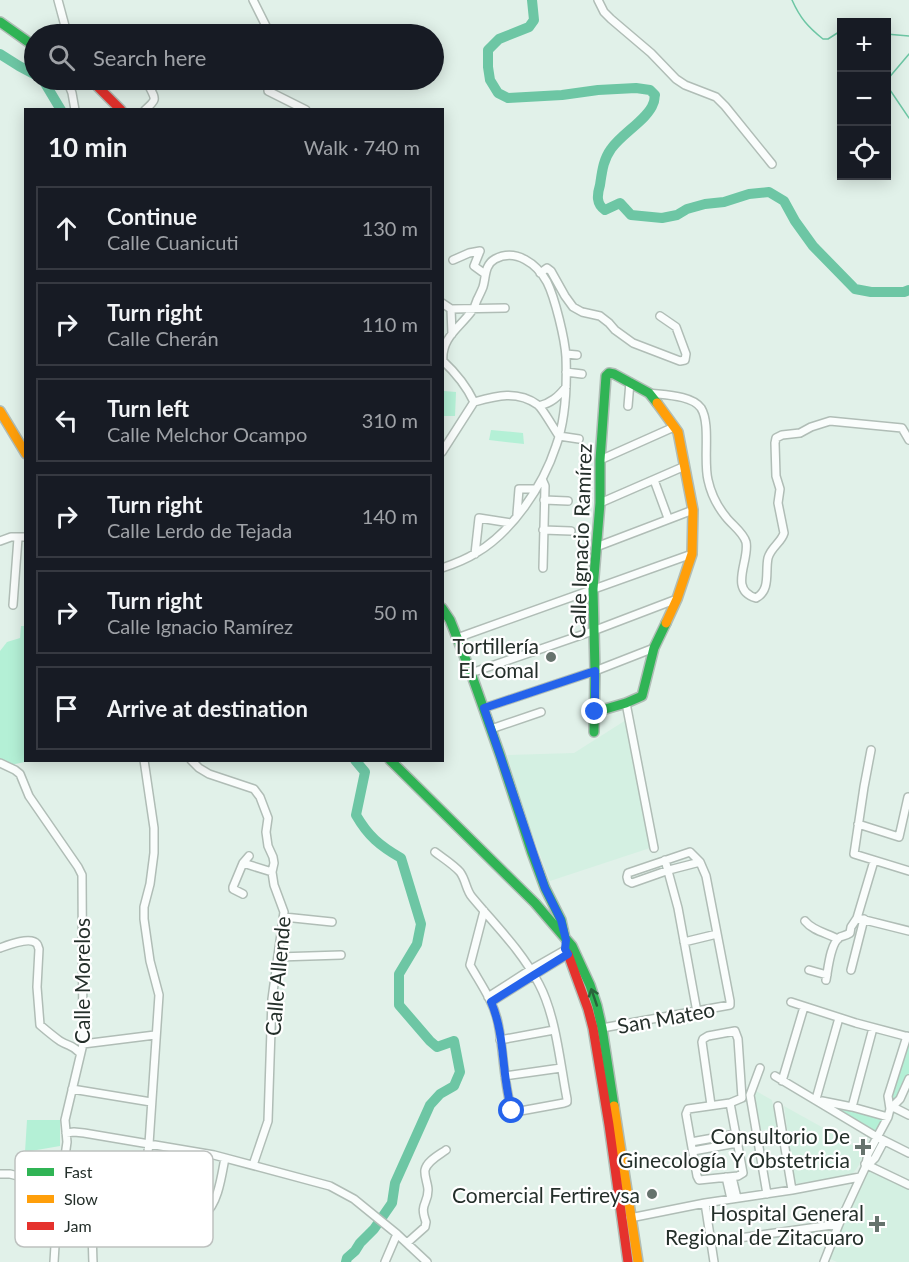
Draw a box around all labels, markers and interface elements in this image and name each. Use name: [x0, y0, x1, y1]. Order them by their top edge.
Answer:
map controls: [837, 18, 891, 180]
button: +: [837, 18, 891, 72]
search box: [24, 24, 444, 90]
icon: search: [45, 41, 78, 74]
text: Search here: [93, 44, 206, 71]
button: −: [837, 72, 891, 126]
button: locate: [837, 126, 891, 180]
text: 10 min: [48, 131, 128, 163]
text: Walk · 740 m: [304, 135, 420, 159]
text: Continue: [107, 203, 197, 230]
icon: ahead: [50, 212, 83, 245]
text: 130 m: [362, 216, 418, 240]
text: Calle Cuanicuti: [107, 230, 239, 254]
text: Turn right: [107, 299, 202, 326]
icon: right: [50, 308, 83, 341]
text: 110 m: [362, 312, 418, 336]
text: Calle Cherán: [107, 326, 219, 350]
text: Turn left: [107, 395, 189, 422]
icon: left: [50, 404, 83, 437]
text: 310 m: [362, 408, 418, 432]
text: Calle Melchor Ocampo: [107, 422, 307, 446]
street label: Calle Ignacio Ramírez: [564, 443, 596, 639]
text: Turn right: [107, 491, 202, 518]
icon: right: [50, 500, 83, 533]
text: 140 m: [362, 504, 418, 528]
text: Calle Lerdo de Tejada: [107, 518, 292, 542]
text: Turn right: [107, 587, 202, 614]
icon: right: [50, 596, 83, 629]
text: 50 m: [373, 600, 418, 624]
text: Calle Ignacio Ramírez: [107, 614, 293, 638]
place label: Tortillería El Comal: [453, 633, 539, 682]
marker: Tortillería El Comal: [544, 650, 558, 664]
icon: arrive: [50, 692, 83, 725]
text: Arrive at destination: [107, 695, 308, 722]
route end: [581, 698, 607, 724]
street label: Calle Allende: [259, 915, 295, 1037]
street label: Calle Morelos: [69, 918, 94, 1044]
one-way arrow: [588, 988, 599, 1007]
street label: San Mateo: [615, 996, 717, 1038]
route start: [498, 1097, 524, 1123]
place label: Consultorio De Ginecología Y Obstetricia: [618, 1123, 850, 1172]
marker: Consultorio De Ginecología Y Obstetricia: [854, 1138, 872, 1156]
legend: [15, 1151, 213, 1247]
text: Fast: [64, 1162, 93, 1181]
place label: Comercial Fertireysa: [452, 1182, 640, 1207]
marker: Comercial Fertireysa: [645, 1187, 659, 1201]
text: Slow: [64, 1189, 98, 1208]
place label: Hospital General Regional de Zitacuaro: [665, 1200, 864, 1249]
marker: Hospital General Regional de Zitacuaro: [868, 1215, 886, 1233]
text: Jam: [64, 1216, 92, 1235]

